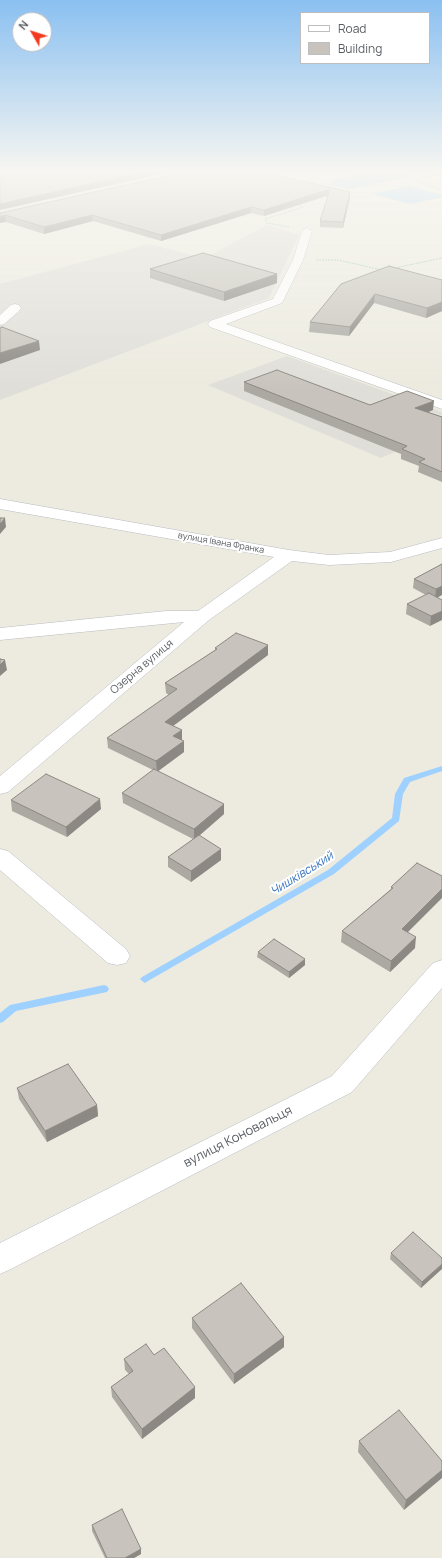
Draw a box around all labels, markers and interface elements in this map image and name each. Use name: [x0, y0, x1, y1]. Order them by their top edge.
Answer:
north arrow: [12, 12, 52, 52]
legend: [300, 12, 430, 64]
text: N: [15, 17, 31, 33]
text: Road: [338, 20, 366, 37]
text: Building: [338, 40, 382, 57]
street label: вулиця Івана Франка: [177, 530, 265, 556]
street label: Озерна вулиця: [108, 637, 176, 697]
water label: Чишківський: [268, 849, 336, 899]
street label: вулиця Коновальця: [181, 1103, 295, 1171]

